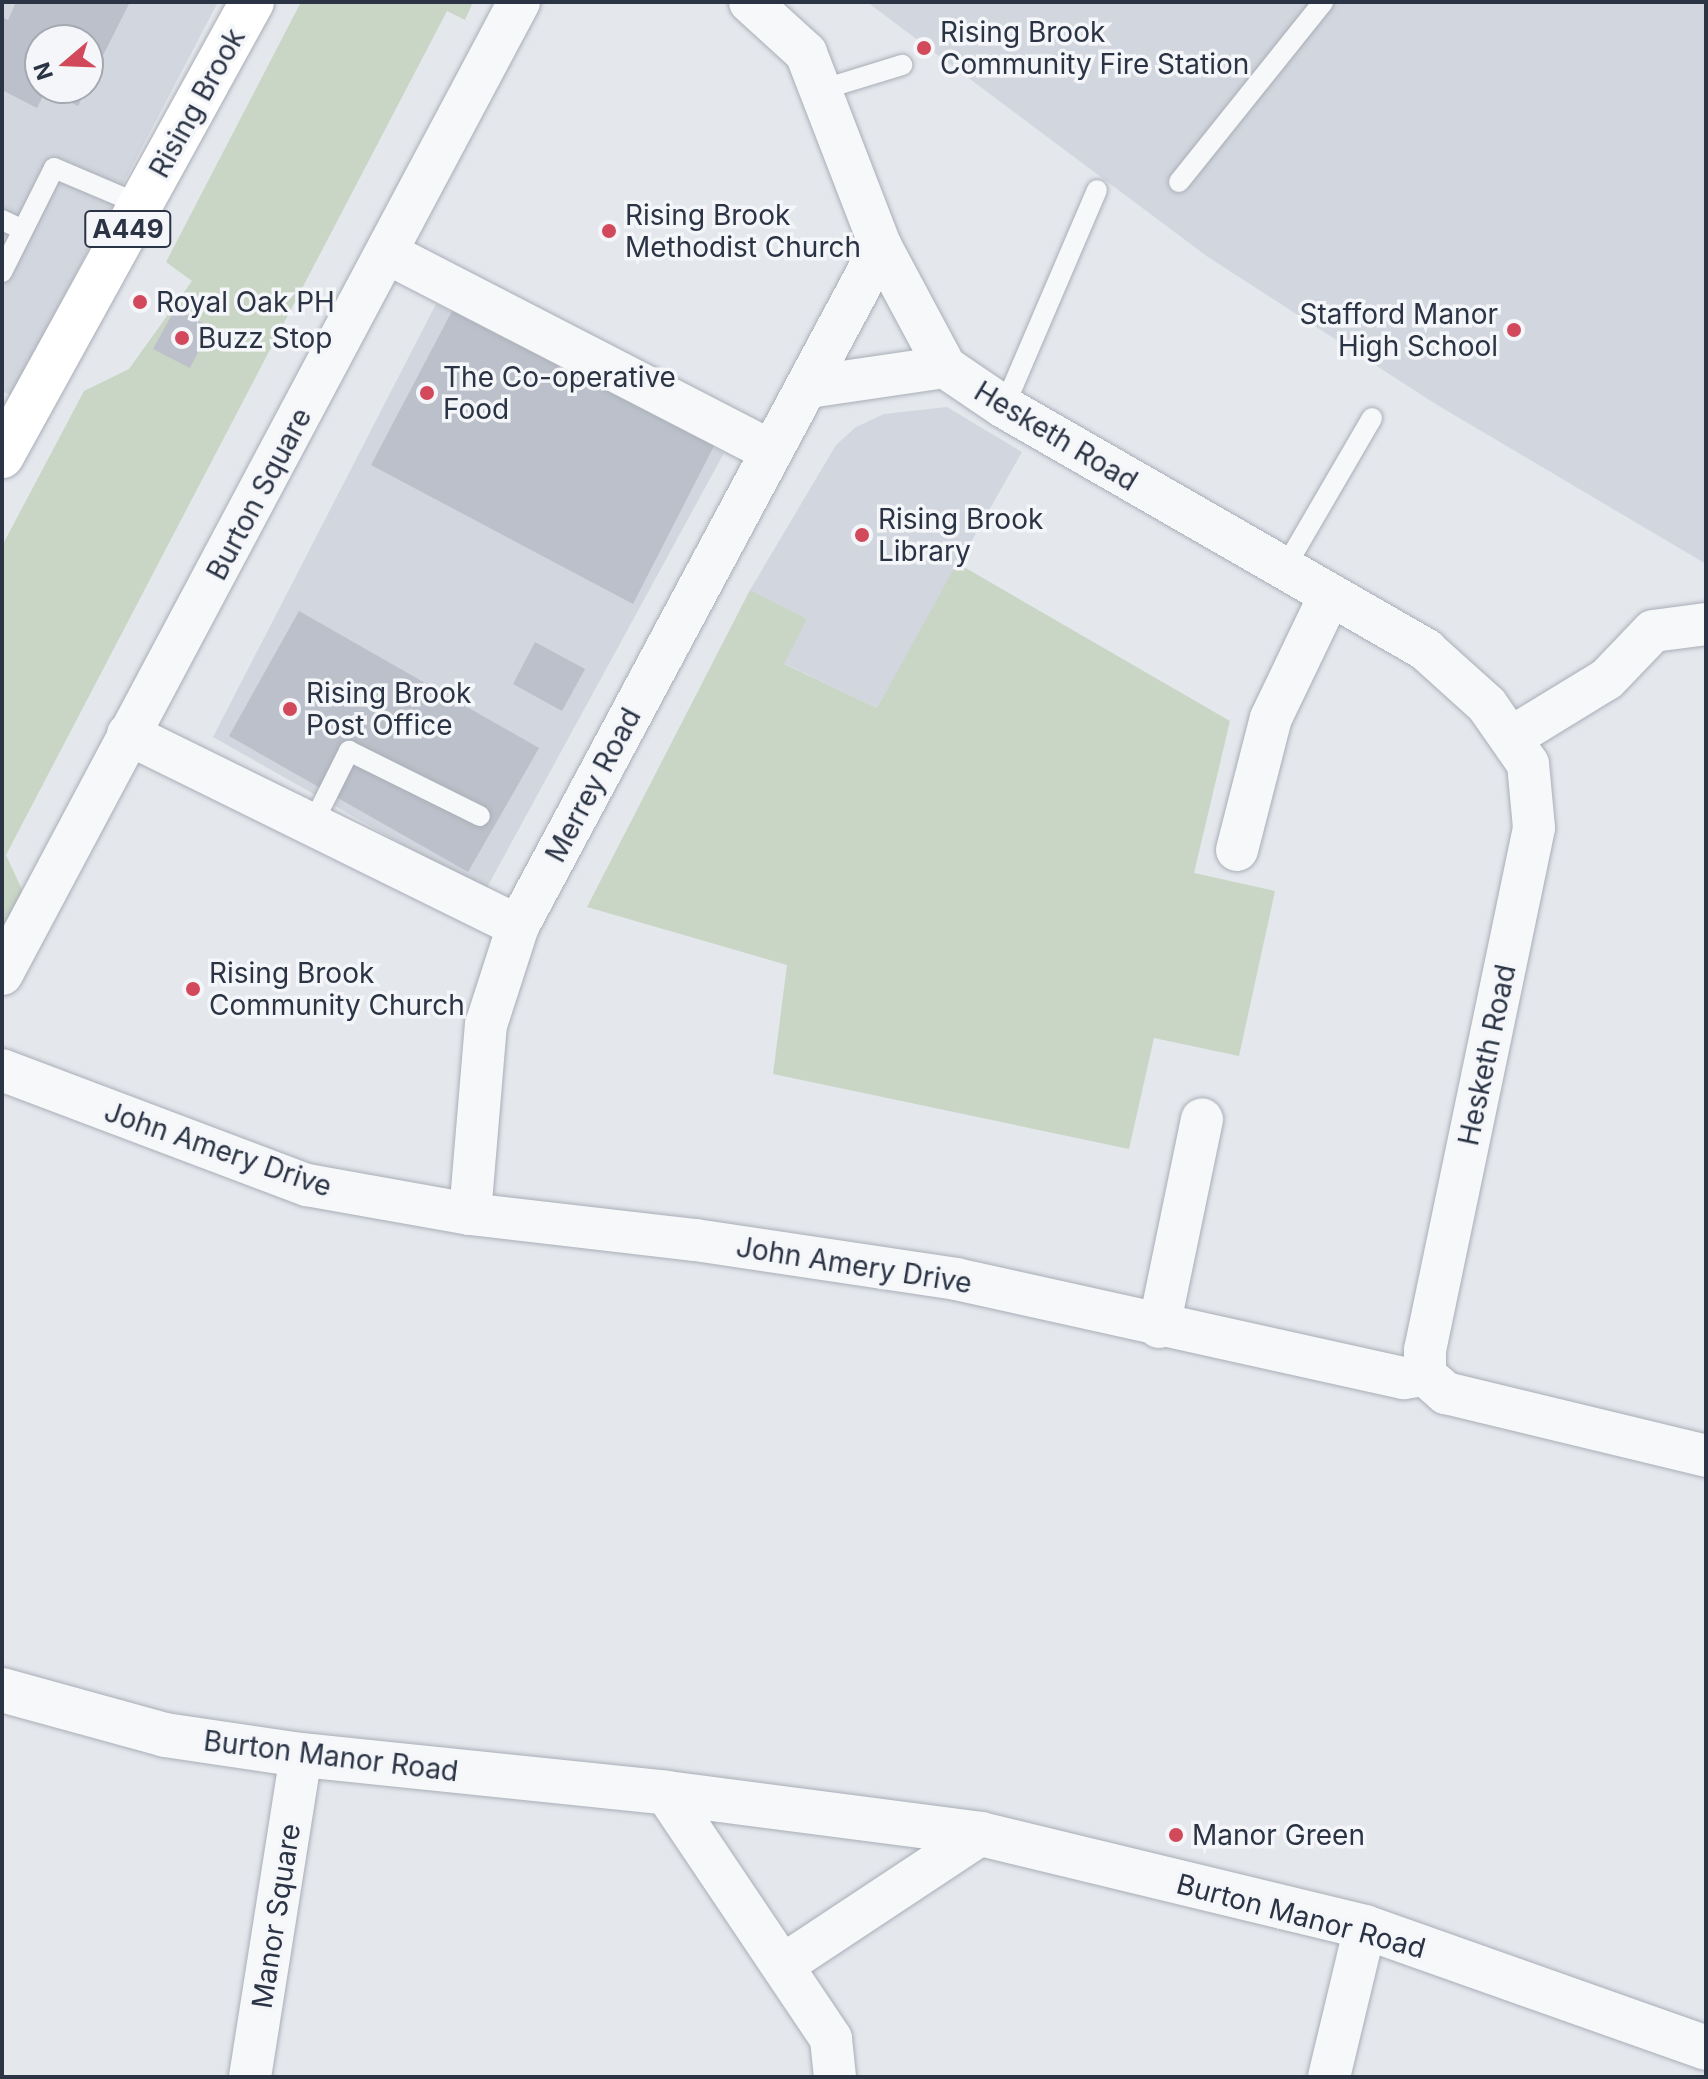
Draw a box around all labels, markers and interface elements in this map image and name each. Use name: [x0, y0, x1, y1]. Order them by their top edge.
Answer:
place label: Rising Brook Community Fire Station: [940, 15, 1249, 81]
street label: Rising Brook: [142, 23, 252, 183]
north arrow: [24, 24, 104, 104]
marker: Rising Brook Community Fire Station: [915, 39, 933, 57]
text: N: [28, 59, 58, 83]
place label: Rising Brook Methodist Church: [625, 198, 861, 264]
road number: A449: [84, 207, 172, 251]
marker: Rising Brook Methodist Church: [600, 222, 618, 240]
place label: Royal Oak PH: [156, 285, 335, 319]
marker: Royal Oak PH: [131, 293, 149, 311]
place label: Stafford Manor High School: [1299, 297, 1498, 363]
place label: Buzz Stop: [198, 321, 332, 355]
marker: Stafford Manor High School: [1505, 321, 1523, 339]
marker: Buzz Stop: [173, 329, 191, 347]
place label: The Co-operative Food: [443, 360, 676, 426]
street label: Hesketh Road: [968, 374, 1144, 498]
marker: The Co-operative Food: [418, 384, 436, 402]
street label: Burton Square: [200, 402, 318, 586]
place label: Rising Brook Library: [878, 502, 1043, 568]
marker: Rising Brook Library: [853, 526, 871, 544]
place label: Rising Brook Post Office: [306, 676, 471, 742]
marker: Rising Brook Post Office: [281, 700, 299, 718]
street label: Merrey Road: [538, 702, 648, 868]
place label: Rising Brook Community Church: [209, 956, 465, 1022]
street label: Hesketh Road: [1451, 961, 1523, 1149]
marker: Rising Brook Community Church: [184, 980, 202, 998]
street label: John Amery Drive: [100, 1094, 336, 1204]
street label: John Amery Drive: [734, 1230, 974, 1300]
street label: Burton Manor Road: [202, 1724, 460, 1788]
place label: Manor Green: [1192, 1818, 1365, 1852]
street label: Manor Square: [245, 1821, 307, 2011]
marker: Manor Green: [1167, 1826, 1185, 1844]
street label: Burton Manor Road: [1173, 1867, 1429, 1965]

